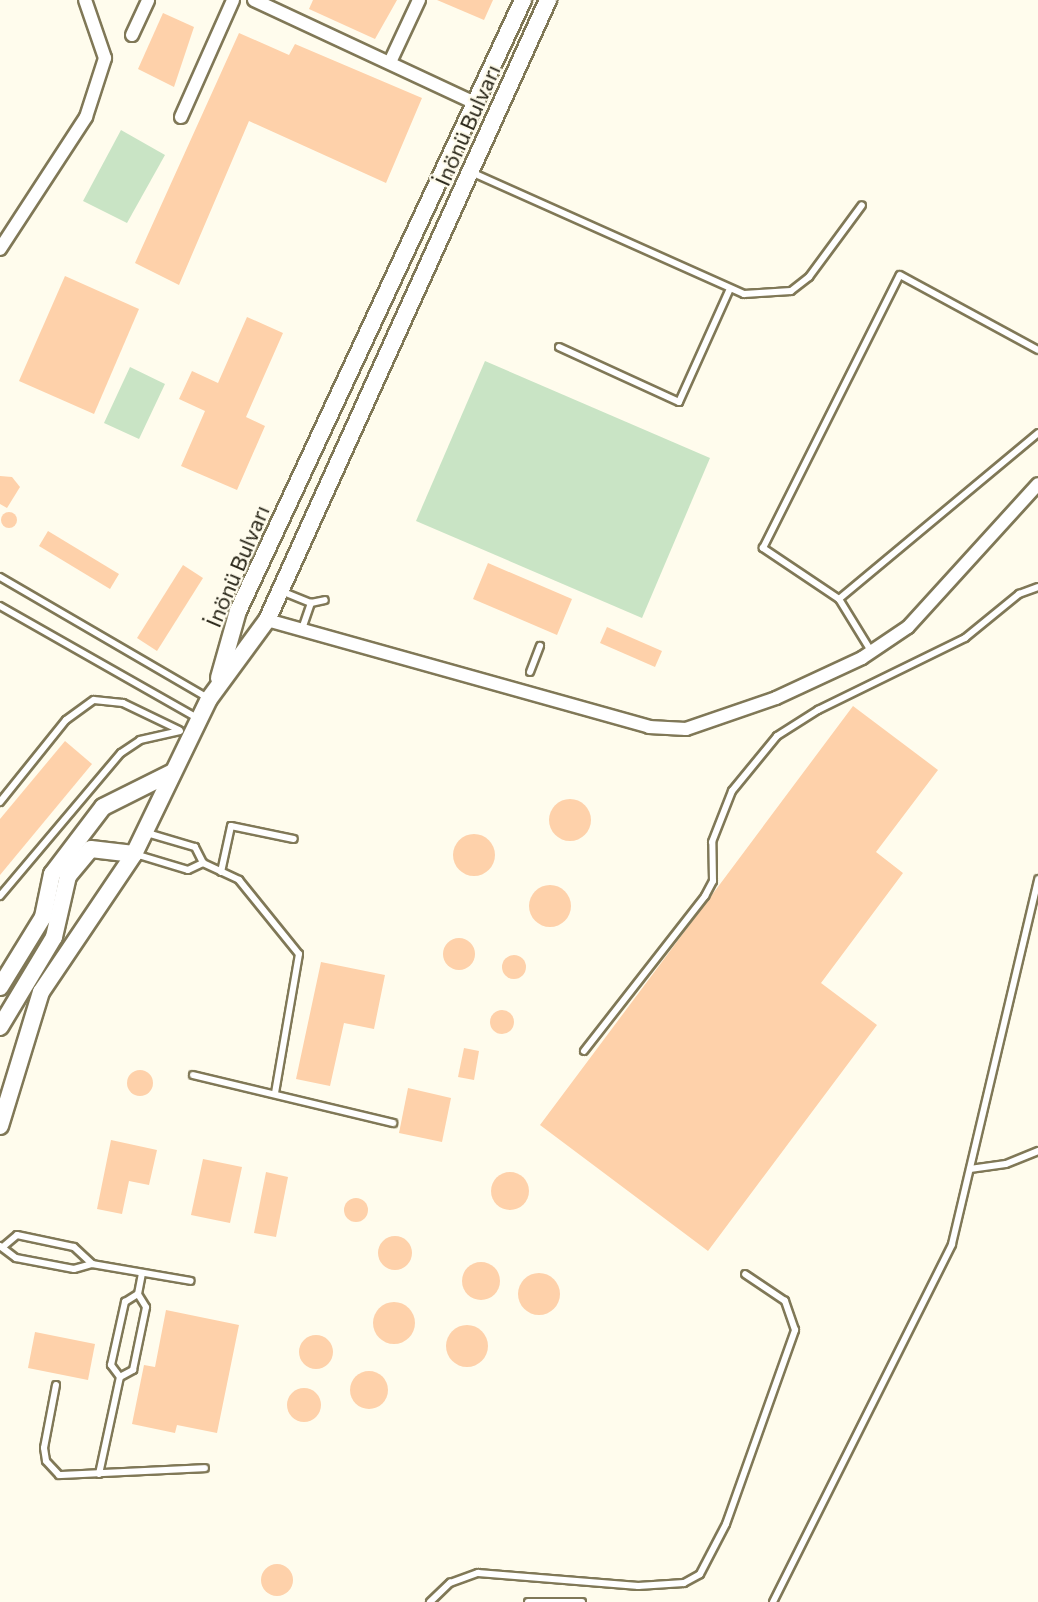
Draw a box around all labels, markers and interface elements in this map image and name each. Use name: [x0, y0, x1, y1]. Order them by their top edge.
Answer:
street label: İnönü Bulvarı: [428, 60, 506, 190]
street label: İnönü Bulvarı: [199, 501, 275, 631]

